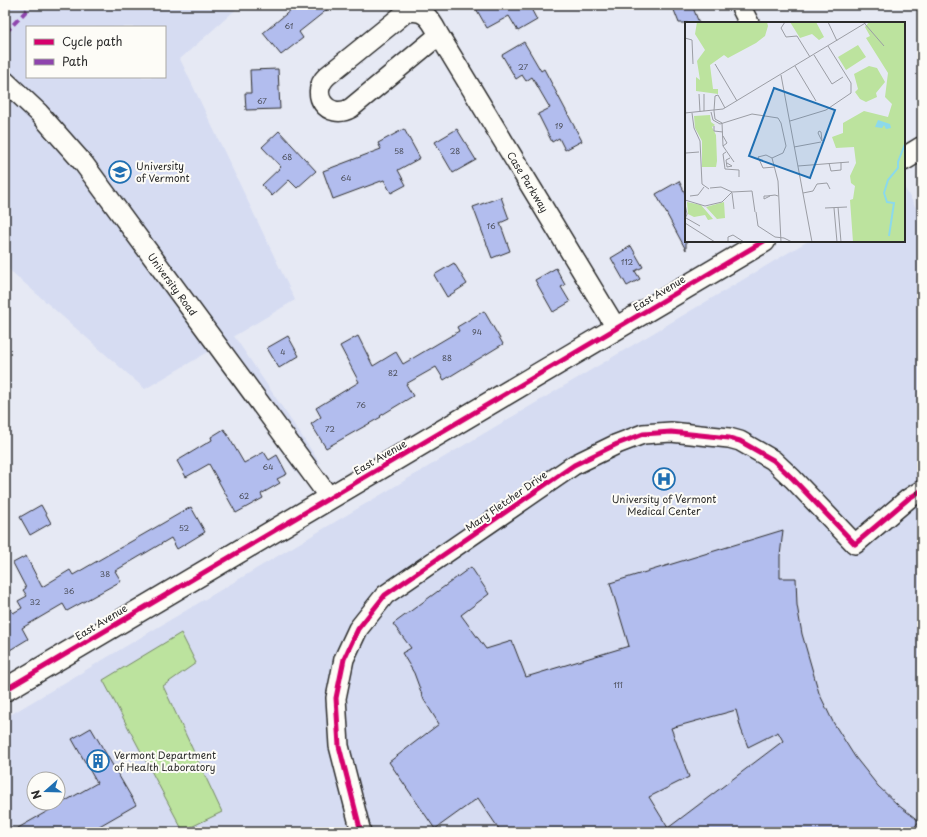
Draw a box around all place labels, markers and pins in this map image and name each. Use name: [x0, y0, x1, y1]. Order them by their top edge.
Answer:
place label: University of Vermont: [136, 158, 190, 185]
school or university icon: University of Vermont: [107, 159, 133, 185]
hospital icon: University of Vermont Medical Center: [651, 466, 677, 492]
place label: University of Vermont Medical Center: [612, 491, 716, 518]
place label: Vermont Department of Health Laboratory: [114, 747, 216, 775]
building icon: Vermont Department of Health Laboratory: [85, 748, 111, 774]

